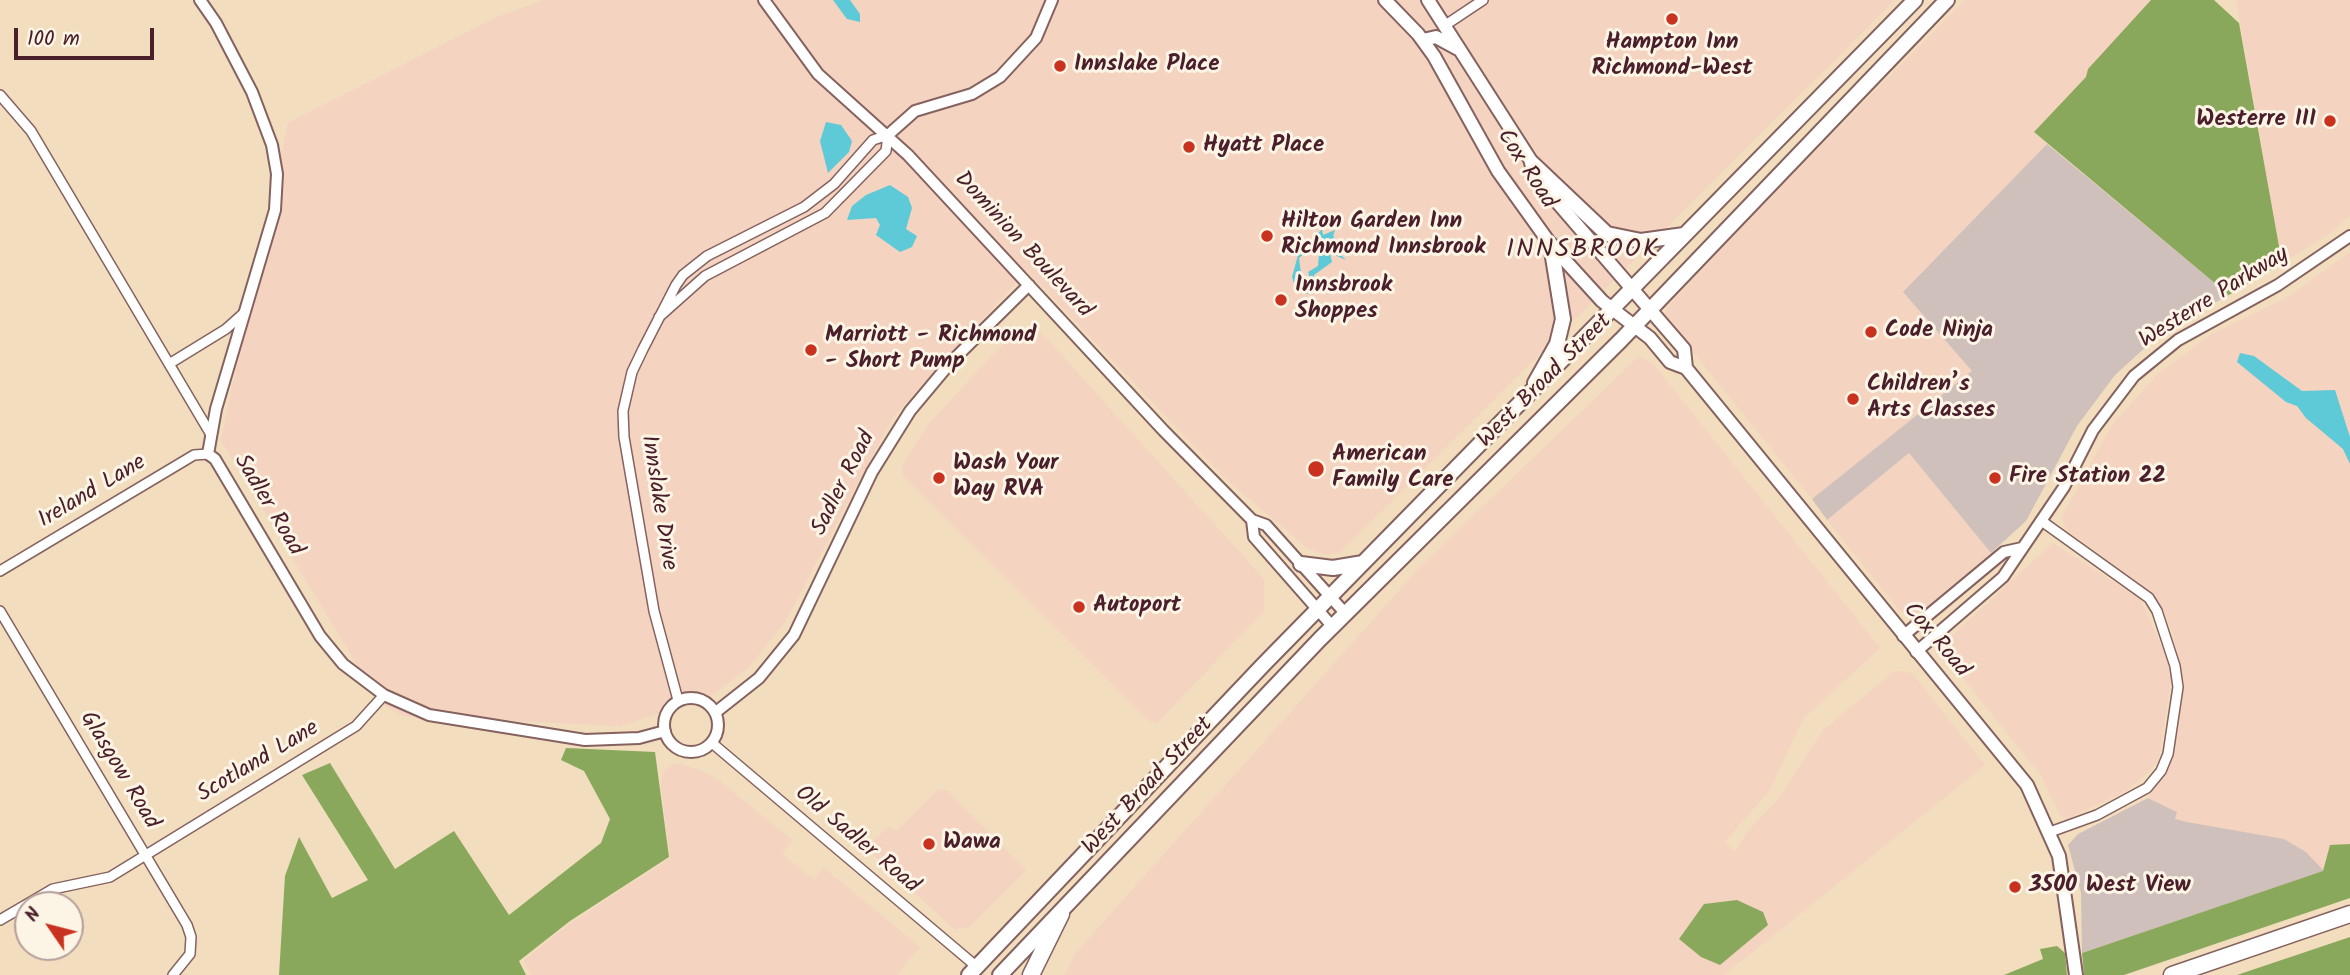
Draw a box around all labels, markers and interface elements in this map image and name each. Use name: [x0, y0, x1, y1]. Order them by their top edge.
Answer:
marker: Hampton Inn Richmond-West: [1664, 11, 1680, 27]
scale bar: [18, 14, 158, 58]
text: 100 m: [27, 23, 80, 56]
place label: Hampton Inn Richmond-West: [1591, 30, 1753, 84]
place label: Innslake Place: [1074, 52, 1220, 80]
marker: Innslake Place: [1052, 58, 1068, 74]
place label: Westerre III: [2196, 107, 2316, 135]
marker: Westerre III: [2322, 113, 2338, 129]
street label: Cox Road: [1489, 125, 1561, 215]
place label: Hyatt Place: [1203, 133, 1324, 161]
marker: Hyatt Place: [1181, 139, 1197, 155]
street label: Dominion Boulevard: [947, 167, 1097, 325]
place label: Hilton Garden Inn Richmond Innsbrook: [1281, 209, 1485, 263]
marker: Hilton Garden Inn Richmond Innsbrook: [1259, 228, 1275, 244]
district label: INNSBROOK: [1507, 236, 1659, 268]
street label: Westerre Parkway: [2135, 242, 2295, 356]
place label: Innsbrook Shoppes: [1295, 273, 1392, 327]
marker: Innsbrook Shoppes: [1273, 292, 1289, 308]
street label: West Broad Street: [1473, 309, 1619, 455]
place label: Code Ninja: [1885, 318, 1993, 346]
place label: Marriott - Richmond - Short Pump: [825, 323, 1036, 377]
marker: Code Ninja: [1863, 324, 1879, 340]
marker: Marriott - Richmond - Short Pump: [803, 342, 819, 358]
place label: Children’s Arts Classes: [1867, 372, 1995, 426]
marker: Children’s Arts Classes: [1845, 391, 1861, 407]
street label: Sadler Road: [807, 427, 883, 541]
street label: Innslake Drive: [633, 434, 681, 572]
place label: American Family Care: [1332, 442, 1453, 496]
street label: Ireland Lane: [34, 450, 152, 536]
street label: Sadler Road: [226, 450, 308, 562]
place label: Wash Your Way RVA: [953, 451, 1058, 505]
marker: American Family Care: [1306, 459, 1326, 479]
place label: Fire Station 22: [2009, 464, 2166, 492]
marker: Wash Your Way RVA: [931, 470, 947, 486]
marker: Fire Station 22: [1987, 470, 2003, 486]
place label: Autoport: [1093, 593, 1181, 621]
street label: Cox Road: [1896, 598, 1974, 684]
marker: Autoport: [1071, 599, 1087, 615]
street label: Glasgow Road: [72, 707, 164, 835]
street label: West Broad Street: [1078, 712, 1220, 862]
street label: Scotland Lane: [193, 716, 325, 810]
street label: Old Sadler Road: [788, 781, 924, 901]
place label: Wawa: [943, 830, 1001, 858]
marker: Wawa: [921, 836, 937, 852]
place label: 3500 West View: [2029, 873, 2191, 901]
marker: 3500 West View: [2007, 879, 2023, 895]
north arrow: [14, 891, 84, 961]
text: N: [18, 902, 49, 929]

